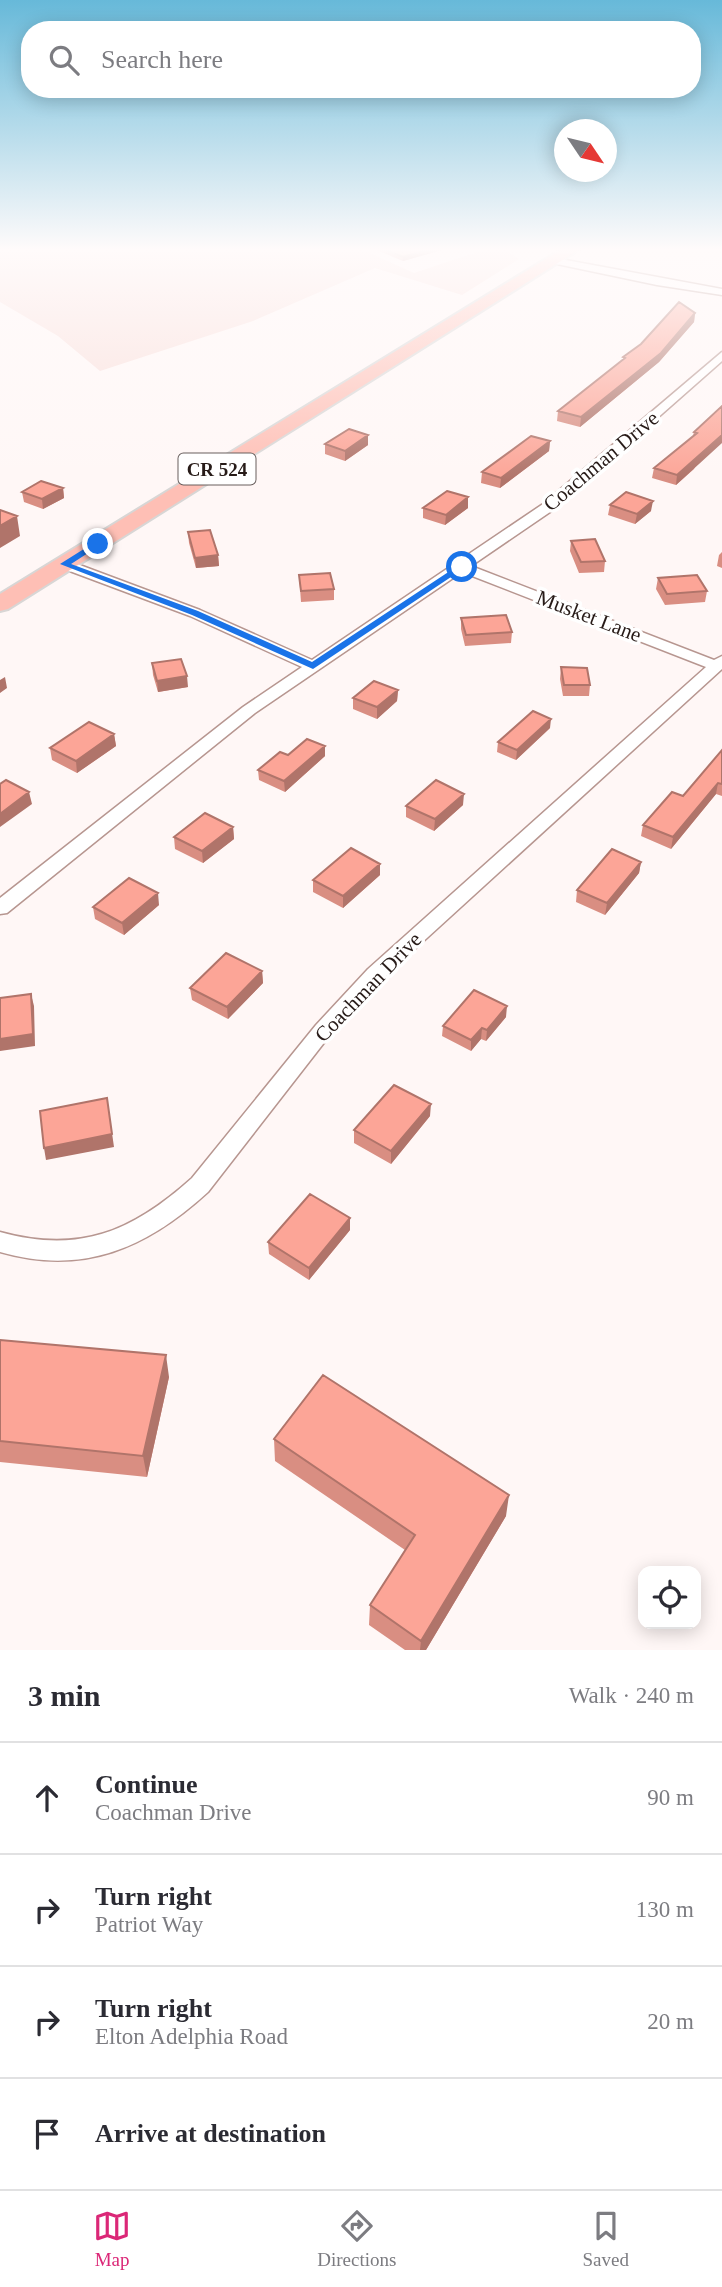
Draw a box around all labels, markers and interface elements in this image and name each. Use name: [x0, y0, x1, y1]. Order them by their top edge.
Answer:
search box: [21, 21, 701, 98]
icon: search: [45, 41, 83, 79]
text: Search here: [101, 45, 223, 74]
north arrow: [554, 119, 617, 182]
street label: Coachman Drive: [539, 406, 663, 516]
road number: CR 524: [178, 454, 256, 484]
route end: [82, 528, 113, 559]
route start: [446, 551, 477, 582]
street label: Musket Lane: [533, 585, 645, 647]
street label: Coachman Drive: [310, 927, 426, 1047]
map controls: [638, 1566, 701, 1629]
button: locate: [638, 1566, 701, 1629]
text: 3 min: [28, 1679, 101, 1712]
text: Walk · 240 m: [569, 1683, 694, 1708]
text: Continue: [95, 1770, 198, 1799]
icon: ahead: [28, 1779, 66, 1817]
text: 90 m: [647, 1785, 694, 1810]
text: Coachman Drive: [95, 1800, 251, 1825]
text: Turn right: [95, 1882, 212, 1911]
icon: right: [28, 1891, 66, 1929]
text: 130 m: [636, 1897, 694, 1922]
text: Patriot Way: [95, 1912, 203, 1937]
text: Turn right: [95, 1994, 212, 2023]
icon: right: [28, 2003, 66, 2041]
text: 20 m: [647, 2009, 694, 2034]
text: Elton Adelphia Road: [95, 2024, 288, 2049]
icon: arrive: [28, 2115, 66, 2153]
text: Arrive at destination: [95, 2119, 326, 2148]
tab: Map: [93, 2207, 131, 2271]
tab: Directions: [317, 2207, 396, 2271]
tab: Saved: [582, 2207, 629, 2271]

